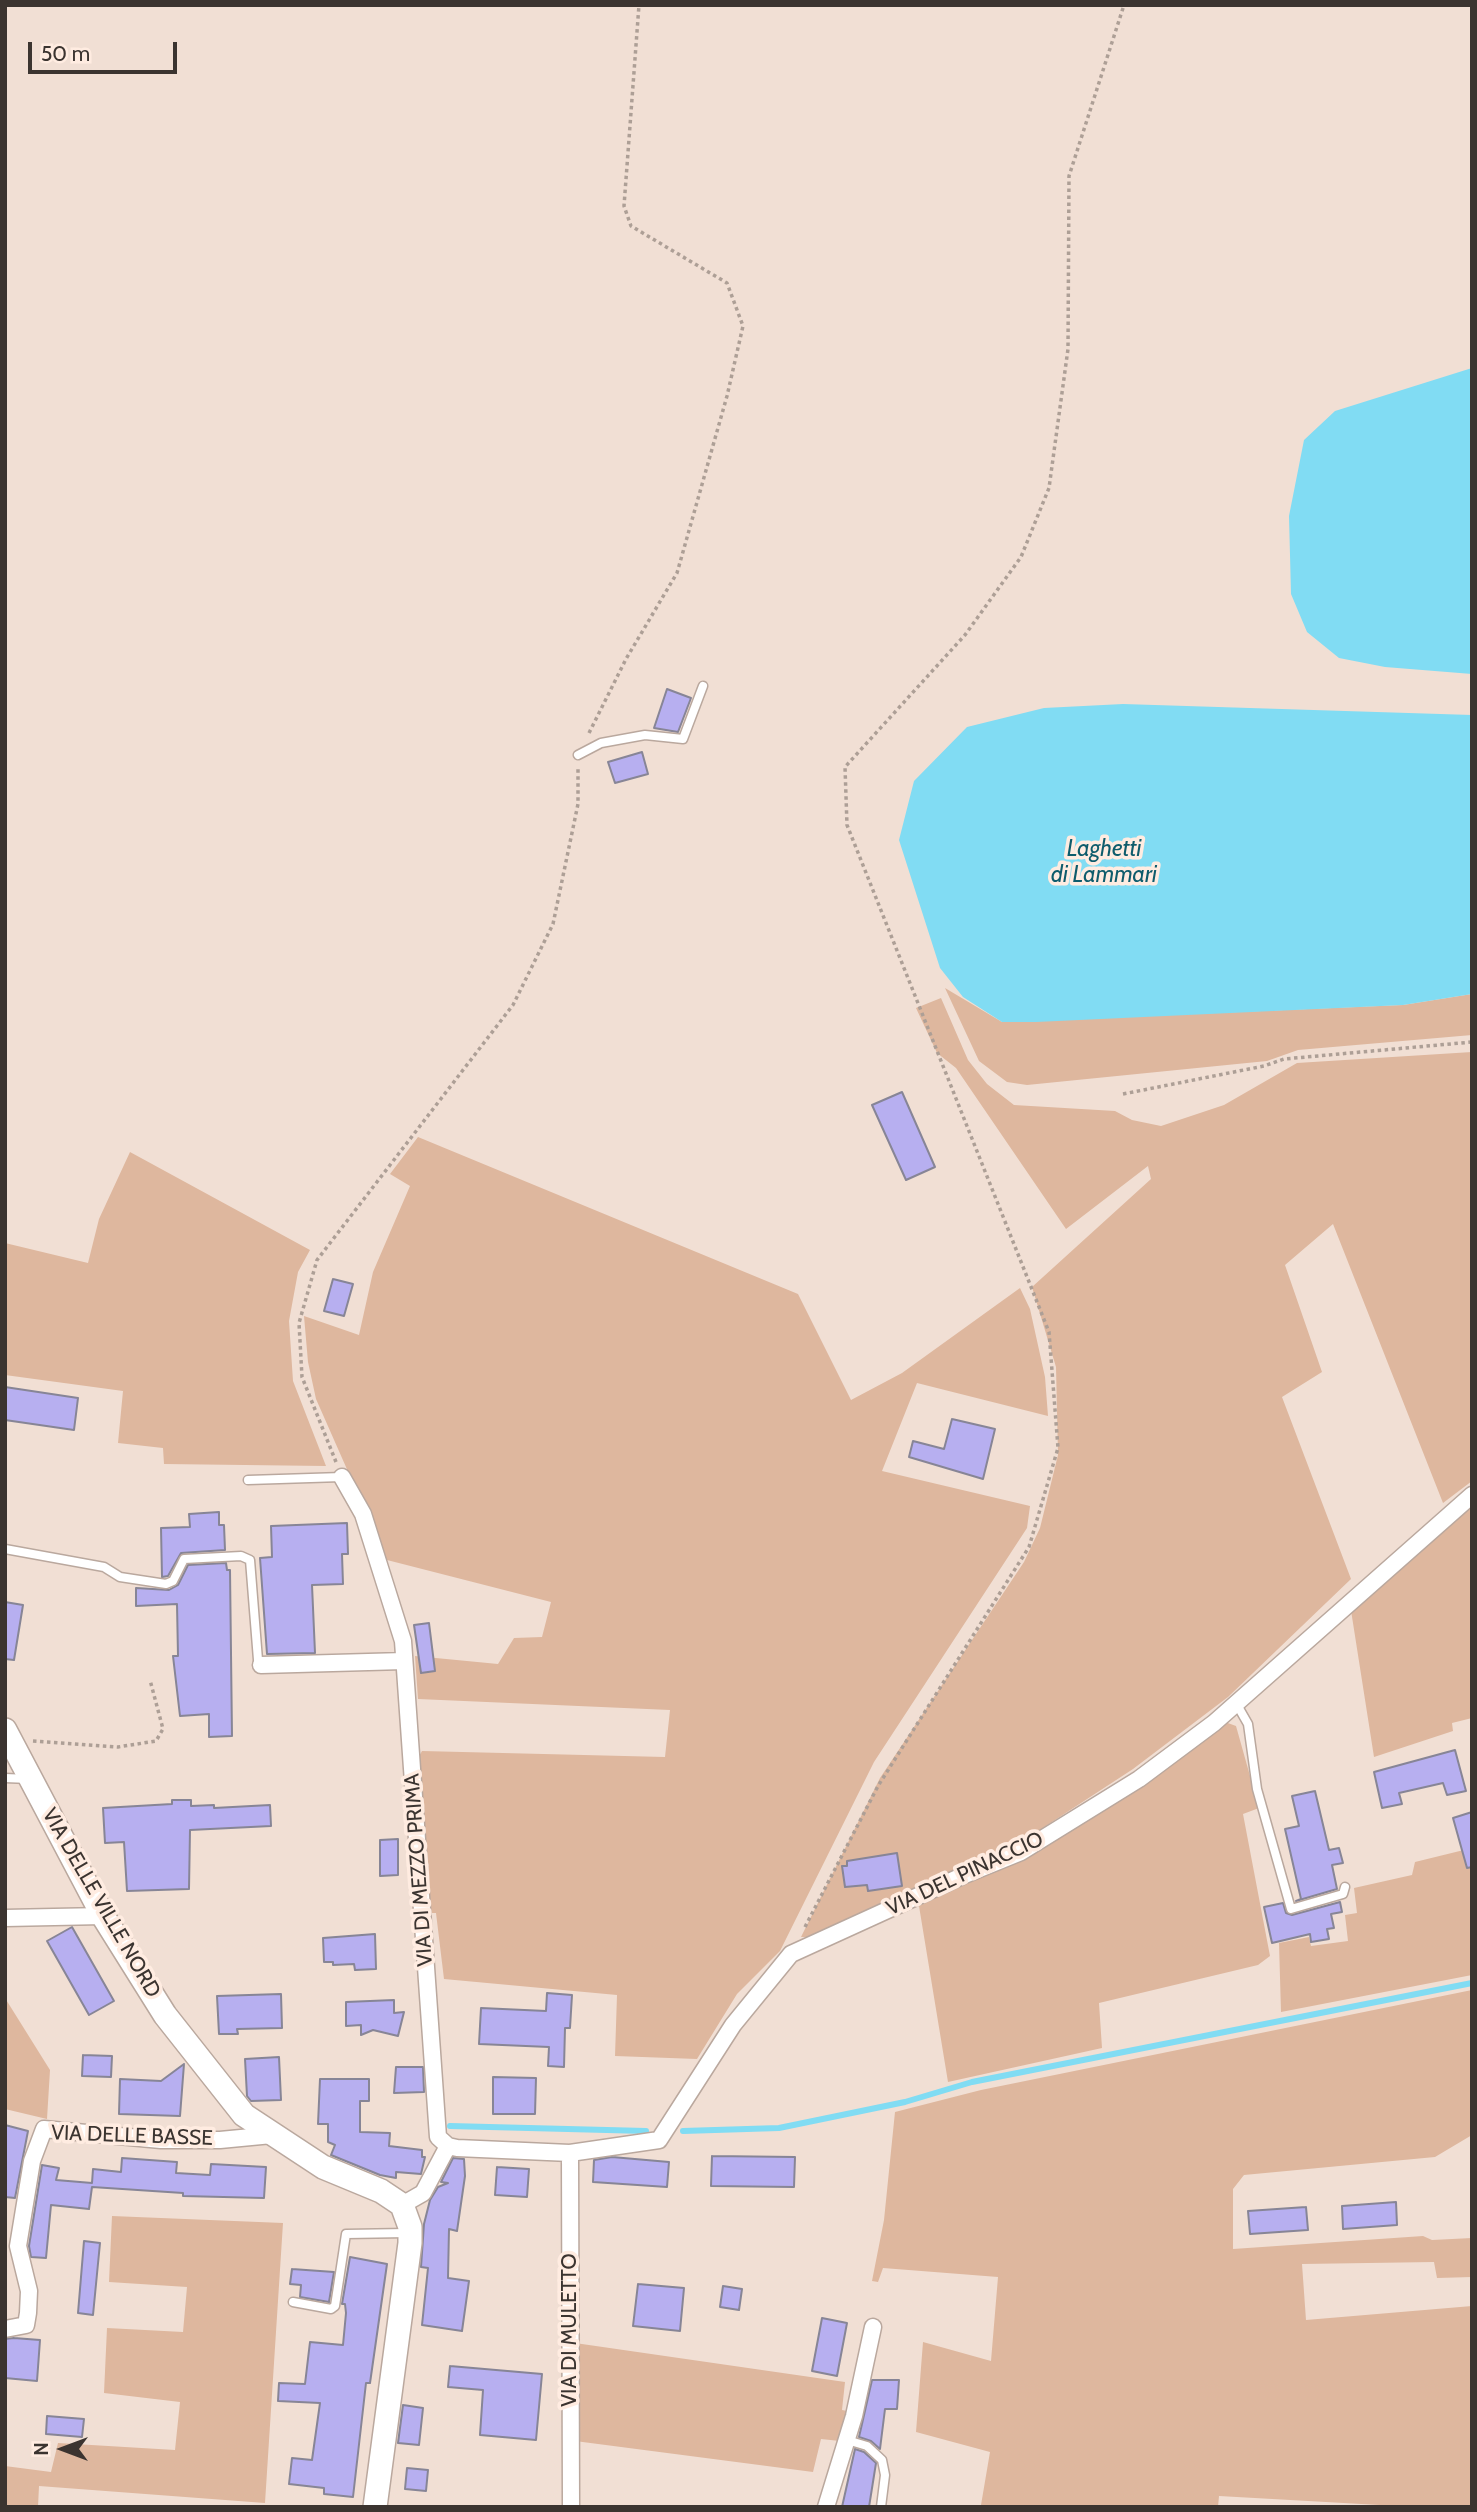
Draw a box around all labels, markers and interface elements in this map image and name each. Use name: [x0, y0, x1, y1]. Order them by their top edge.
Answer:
scale bar: [32, 28, 180, 72]
text: 50 m: [41, 41, 90, 66]
water label: Laghetti di Lammari: [1051, 835, 1157, 889]
street label: VIA DI MEZZO PRIMA: [400, 1773, 438, 1967]
street label: VIA DELLE VILLE NORD: [36, 1804, 166, 2002]
street label: VIA DEL PINACCIO: [883, 1827, 1047, 1921]
street label: VIA DELLE BASSE: [51, 2121, 213, 2151]
street label: VIA DI MULETTO: [557, 2253, 583, 2407]
north arrow: [28, 2414, 98, 2484]
text: N: [30, 2442, 53, 2456]

